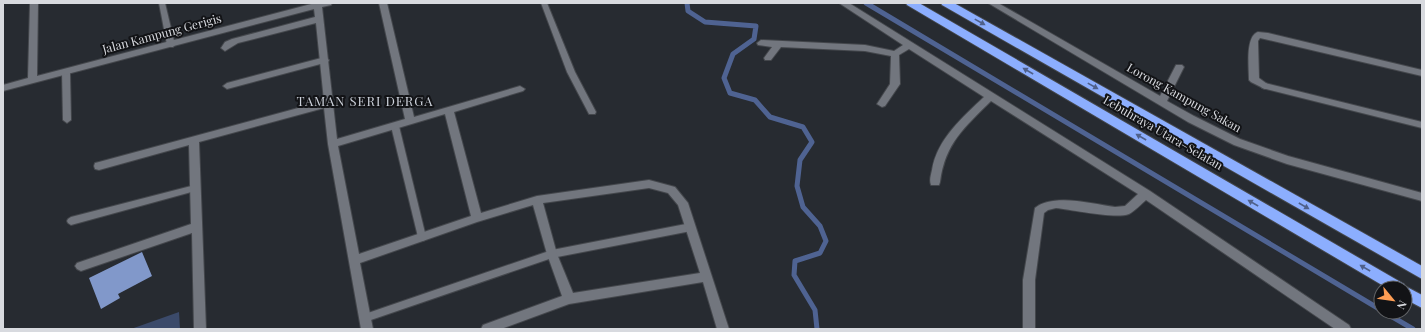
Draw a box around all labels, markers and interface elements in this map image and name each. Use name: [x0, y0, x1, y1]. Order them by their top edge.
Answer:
street label: Jalan Kampung Gerigis: [100, 9, 223, 57]
one-way arrow: [974, 19, 986, 26]
street label: Lorong Kampung Sakan: [1124, 59, 1245, 135]
one-way arrow: [1022, 68, 1034, 75]
one-way arrow: [1087, 83, 1099, 90]
street label: Lebuhraya Utara–Selatan: [1101, 91, 1226, 173]
district label: TAMAN SERI DERGA: [296, 92, 434, 109]
one-way arrow: [1135, 134, 1147, 141]
one-way arrow: [1247, 199, 1259, 206]
one-way arrow: [1298, 202, 1310, 209]
one-way arrow: [1359, 265, 1371, 272]
north arrow: [1373, 280, 1413, 320]
text: N: [1394, 298, 1411, 312]

